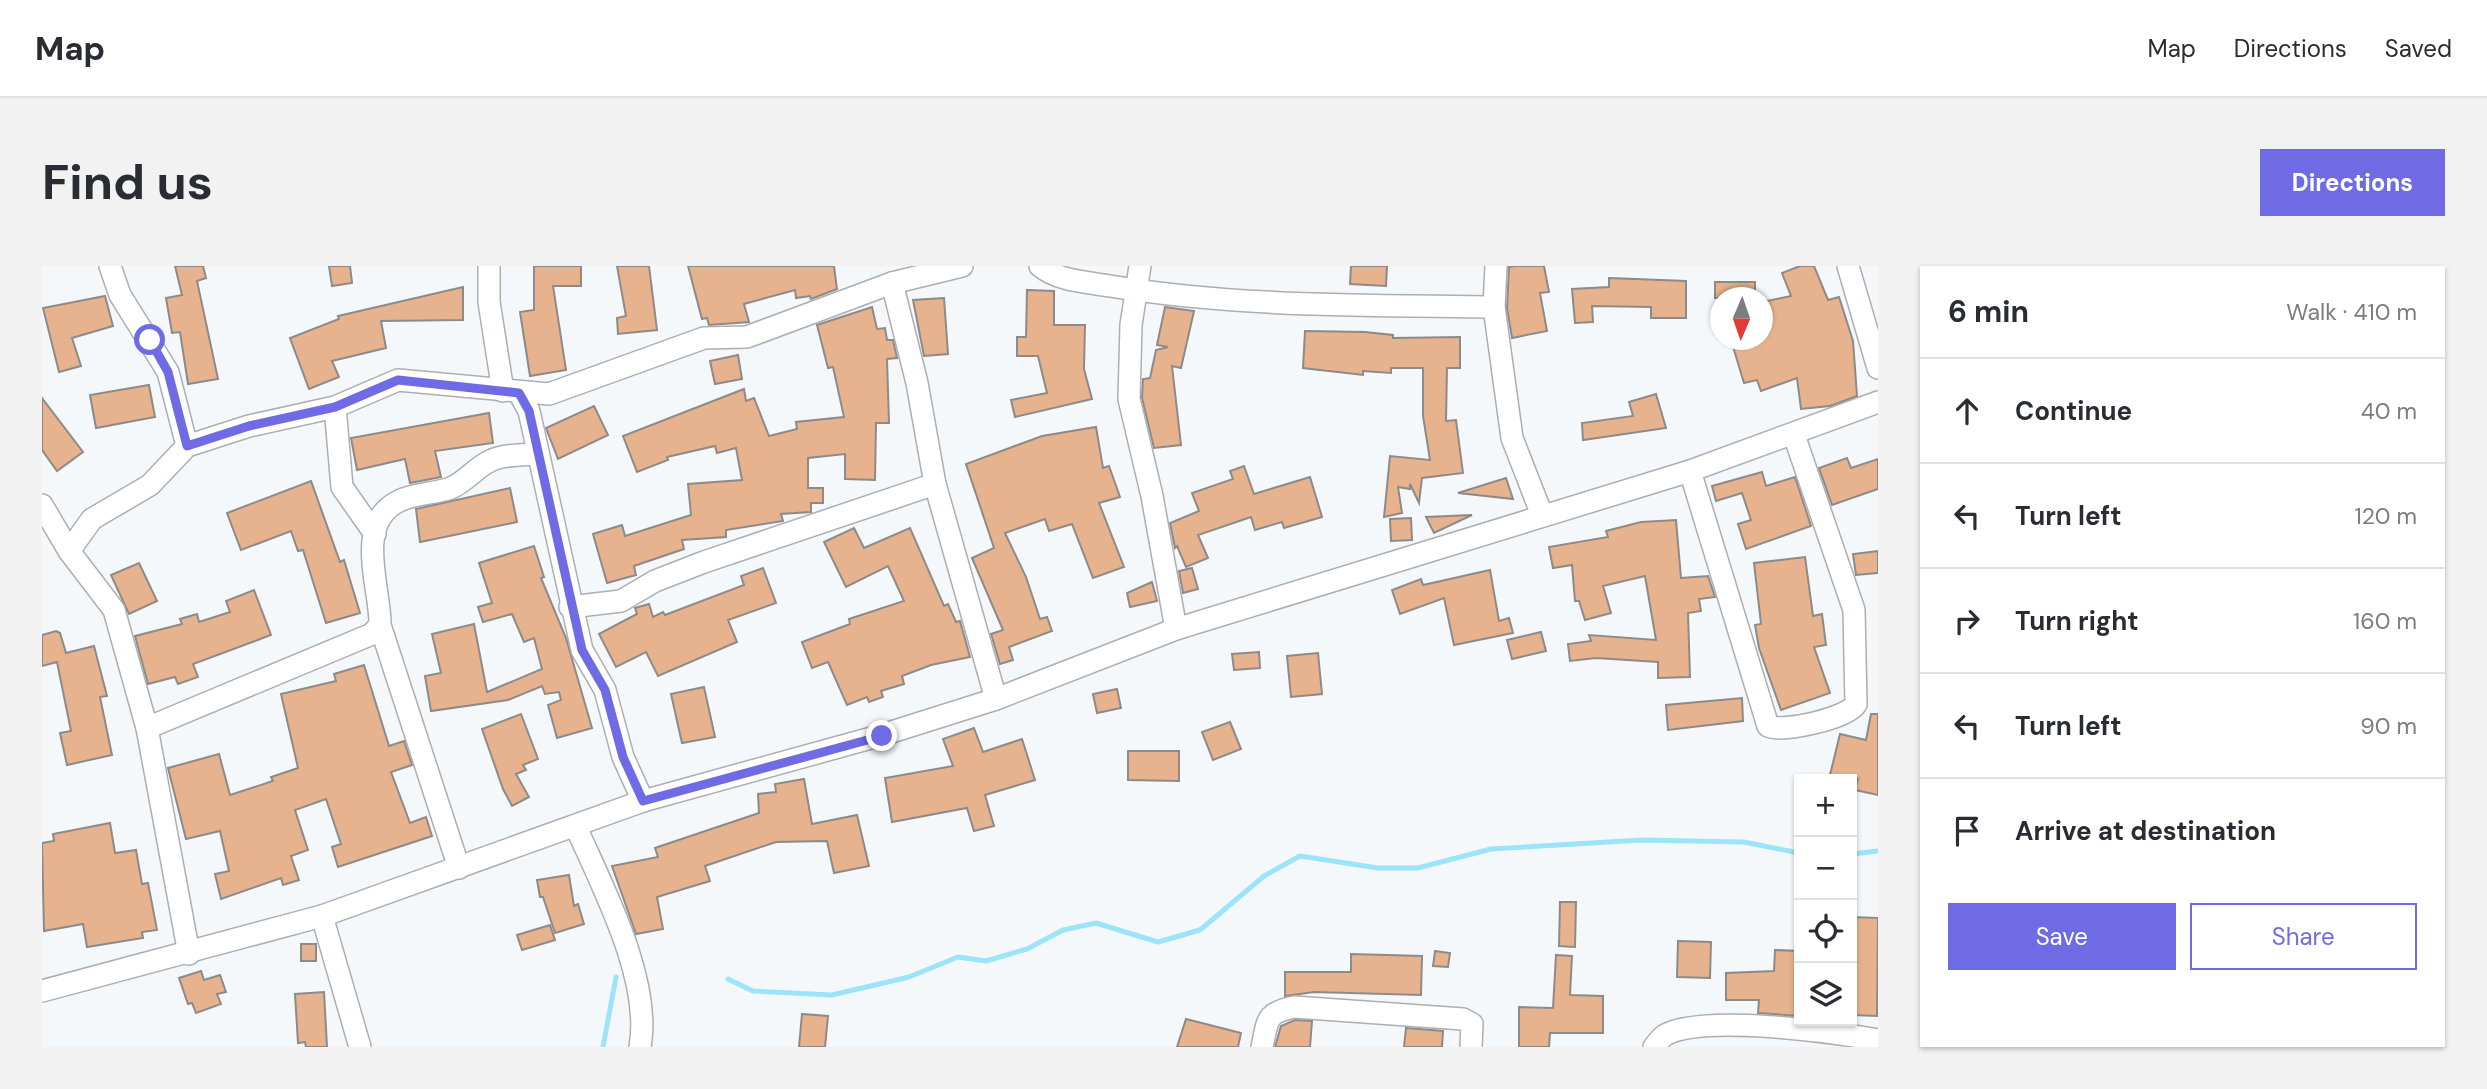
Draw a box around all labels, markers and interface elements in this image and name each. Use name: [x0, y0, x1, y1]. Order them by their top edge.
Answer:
text: Map: [35, 27, 105, 70]
text: Map: [2148, 33, 2196, 64]
text: Directions: [2234, 33, 2347, 64]
text: Saved: [2385, 33, 2452, 64]
button: Directions: [2260, 149, 2445, 216]
text: Find us: [42, 150, 213, 214]
north arrow: [1710, 287, 1773, 350]
text: 6 min: [1948, 292, 2029, 331]
text: Walk · 410 m: [2286, 297, 2417, 327]
route start: [134, 324, 165, 355]
icon: ahead: [1948, 392, 1986, 430]
text: Continue: [2015, 394, 2132, 428]
text: 40 m: [2361, 396, 2417, 426]
icon: left: [1948, 497, 1986, 535]
text: Turn left: [2015, 499, 2122, 533]
text: 120 m: [2354, 501, 2417, 531]
icon: right: [1948, 602, 1986, 640]
text: Turn right: [2015, 604, 2139, 638]
text: 160 m: [2353, 606, 2417, 636]
icon: left: [1948, 707, 1986, 745]
text: Turn left: [2015, 709, 2122, 743]
text: 90 m: [2360, 711, 2417, 741]
route end: [866, 720, 897, 751]
map controls: [1794, 774, 1857, 1026]
button: +: [1794, 774, 1857, 837]
icon: arrive: [1948, 812, 1986, 850]
text: Arrive at destination: [2015, 814, 2276, 848]
button: −: [1794, 837, 1857, 900]
button: locate: [1794, 900, 1857, 963]
button: Save: [1948, 903, 2176, 970]
button: Share: [2190, 903, 2417, 970]
button: layers: [1794, 963, 1857, 1026]

